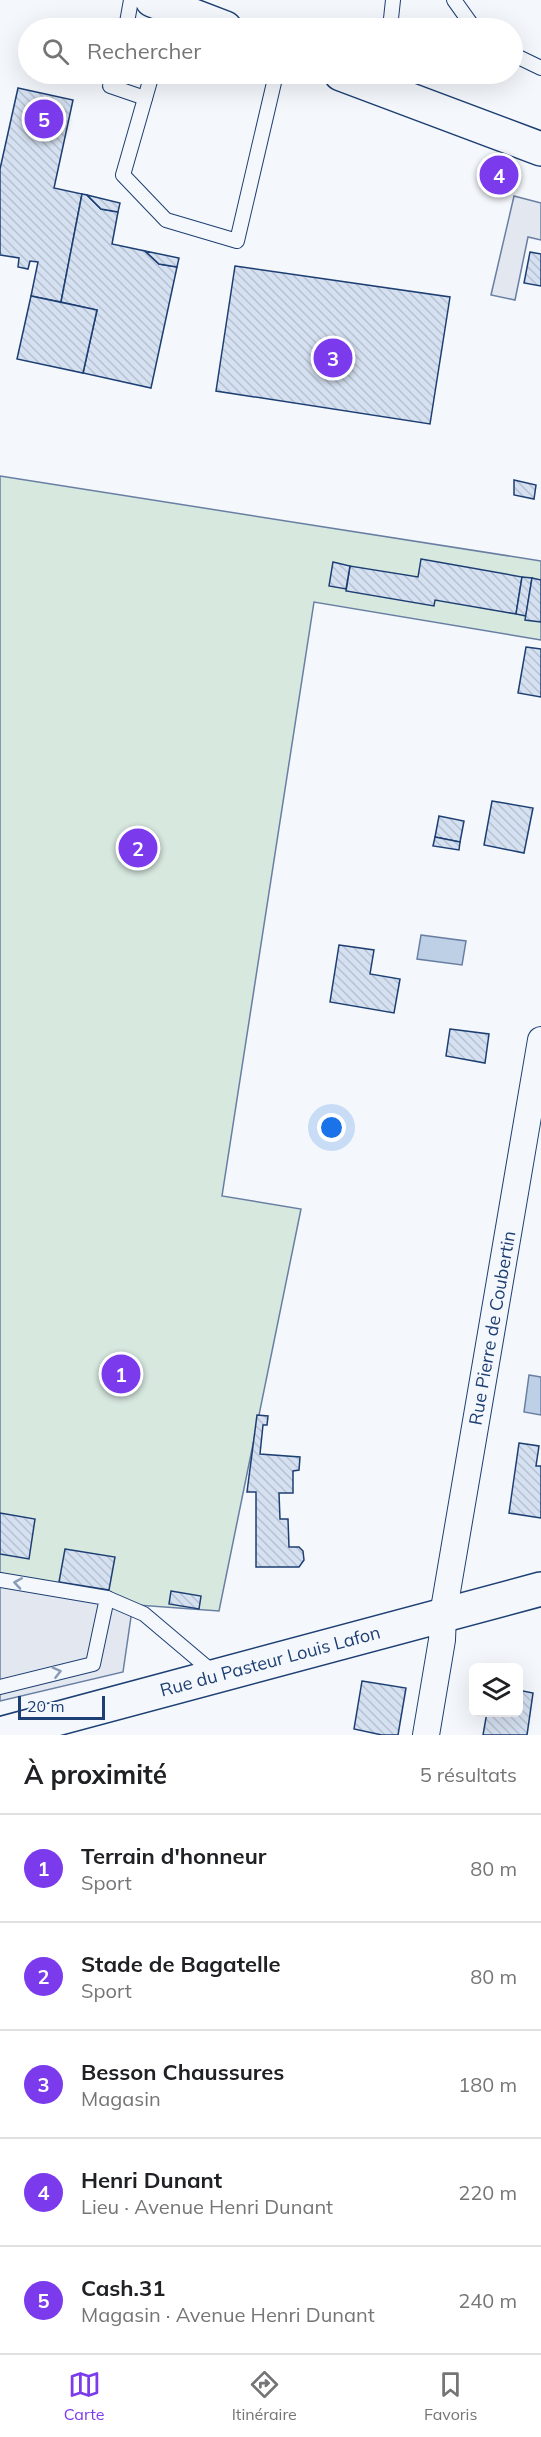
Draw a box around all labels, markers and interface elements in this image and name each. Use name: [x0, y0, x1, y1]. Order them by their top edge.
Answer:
search box: [18, 18, 523, 84]
icon: search: [39, 35, 72, 68]
text: Rechercher: [87, 37, 201, 65]
pin: 5: [24, 96, 63, 142]
pin: 4: [480, 152, 518, 198]
pin: 3: [314, 336, 352, 380]
pin: 2: [118, 826, 158, 870]
your location: [317, 1113, 346, 1142]
street label: Rue Pierre de Coubertin: [464, 1229, 520, 1427]
pin: 1: [102, 1352, 140, 1396]
one-way arrow: [13, 1577, 23, 1590]
street label: Rue du Pasteur Louis Lafon: [157, 1620, 383, 1702]
map controls: [469, 1663, 523, 1717]
button: layers: [469, 1663, 523, 1717]
one-way arrow: [52, 1667, 62, 1680]
scale bar: [18, 1693, 105, 1720]
text: 20 m: [27, 1696, 64, 1716]
text: À proximité: [24, 1758, 167, 1791]
text: 5 résultats: [420, 1762, 517, 1787]
text: Terrain d'honneur: [81, 1842, 266, 1870]
text: 1: [38, 1856, 50, 1881]
text: 80 m: [470, 1856, 517, 1881]
text: Sport: [81, 1870, 132, 1895]
text: Stade de Bagatelle: [81, 1950, 280, 1978]
text: 2: [38, 1964, 50, 1989]
text: 80 m: [470, 1964, 517, 1989]
text: Sport: [81, 1978, 132, 2003]
text: Besson Chaussures: [81, 2058, 284, 2086]
text: 3: [38, 2072, 50, 2097]
text: 180 m: [458, 2072, 517, 2097]
text: Magasin: [81, 2086, 161, 2111]
text: Henri Dunant: [81, 2166, 222, 2194]
text: 4: [38, 2180, 50, 2205]
text: 220 m: [458, 2180, 517, 2205]
text: Lieu · Avenue Henri Dunant: [81, 2194, 333, 2219]
text: Cash.31: [81, 2274, 165, 2302]
text: 5: [38, 2288, 50, 2313]
text: 240 m: [458, 2288, 517, 2313]
text: Magasin · Avenue Henri Dunant: [81, 2302, 375, 2327]
tab: Carte: [64, 2368, 104, 2424]
tab: Itinéraire: [232, 2368, 297, 2424]
tab: Favoris: [424, 2368, 477, 2424]

